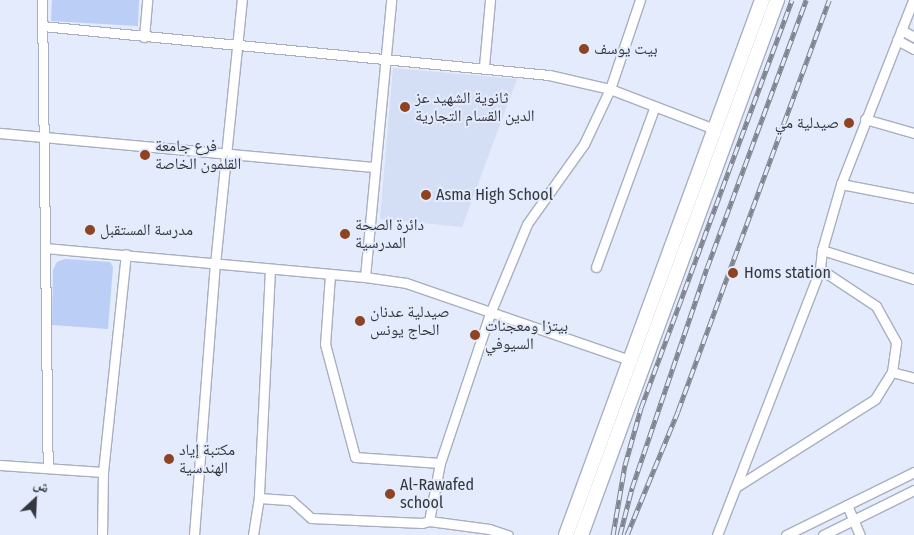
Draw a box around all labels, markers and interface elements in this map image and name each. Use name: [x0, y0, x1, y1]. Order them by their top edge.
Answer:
place label: بيت يوسف: [594, 39, 658, 59]
marker: بيت يوسف: [578, 43, 590, 55]
place label: ثانوية الشهيد عز الدين القسام التجارية: [415, 88, 535, 126]
marker: ثانوية الشهيد عز الدين القسام التجارية: [399, 101, 411, 113]
place label: صيدلية مي: [775, 113, 839, 133]
marker: صيدلية مي: [843, 117, 855, 129]
place label: فرع جامعة القلمون الخاصة: [155, 136, 241, 174]
marker: فرع جامعة القلمون الخاصة: [139, 149, 151, 161]
place label: Asma High School: [436, 185, 553, 205]
marker: Asma High School: [420, 189, 432, 201]
place label: دائرة الصحة المدرسية: [355, 215, 424, 253]
place label: مدرسة المستقبل: [100, 220, 193, 240]
marker: مدرسة المستقبل: [84, 224, 96, 236]
marker: دائرة الصحة المدرسية: [339, 228, 351, 240]
place label: Homs station: [744, 263, 831, 283]
marker: Homs station: [726, 266, 740, 280]
place label: صيدلية عدنان الحاج يونس: [370, 302, 450, 340]
marker: صيدلية عدنان الحاج يونس: [354, 315, 366, 327]
place label: بيتزا ومعجنات السيوفي: [485, 316, 568, 354]
marker: بيتزا ومعجنات السيوفي: [469, 329, 481, 341]
place label: مكتبة إياد الهندسية: [179, 440, 235, 478]
marker: مكتبة إياد الهندسية: [163, 453, 175, 465]
north arrow: [10, 475, 60, 525]
text: ش: [31, 475, 52, 497]
place label: Al-Rawafed school: [400, 475, 474, 513]
marker: Al-Rawafed school: [384, 488, 396, 500]

